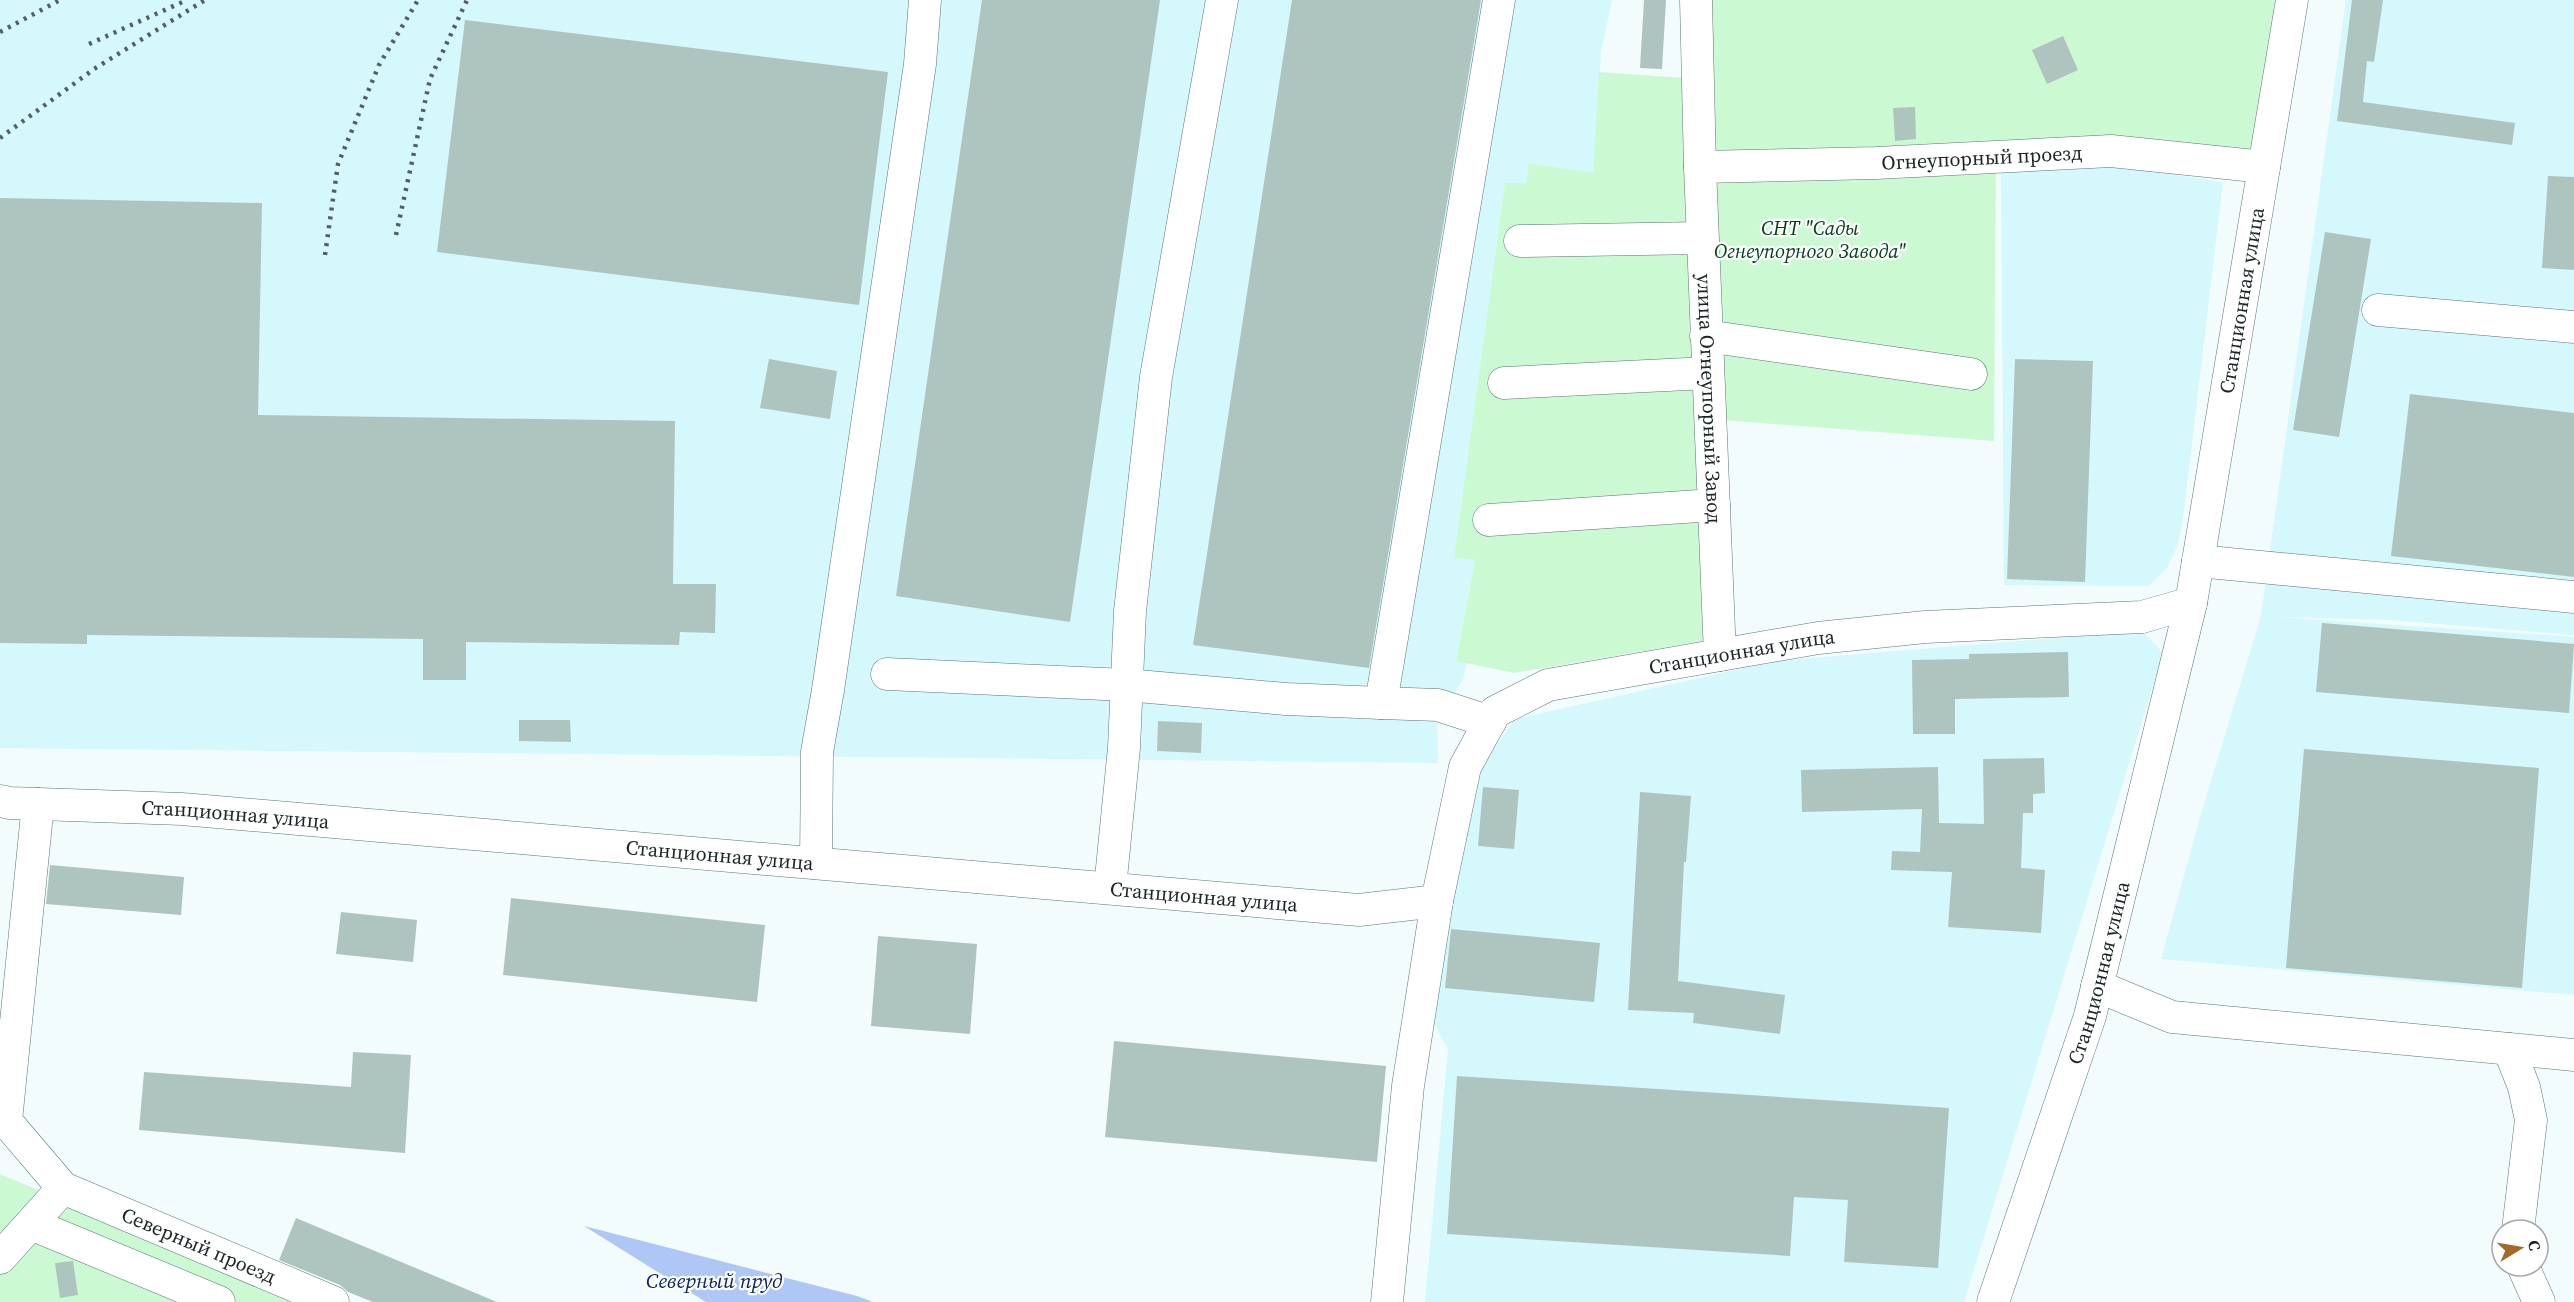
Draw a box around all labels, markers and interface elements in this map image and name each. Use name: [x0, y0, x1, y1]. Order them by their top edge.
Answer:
street label: Огнеупорный проезд: [1881, 138, 2083, 177]
street label: Станционная улица: [2212, 204, 2271, 396]
park label: СНТ "Сады Огнеупорного Завода": [1714, 214, 1907, 265]
street label: улица Огнеупорный Завод: [1690, 273, 1729, 524]
street label: Станционная улица: [1647, 622, 1837, 681]
street label: Станционная улица: [141, 794, 331, 836]
street label: Станционная улица: [625, 833, 816, 877]
street label: Станционная улица: [1109, 875, 1300, 919]
street label: Станционная улица: [2061, 878, 2137, 1068]
street label: Северный проезд: [117, 1200, 280, 1290]
north arrow: [2490, 1218, 2550, 1278]
text: С: [2523, 1238, 2546, 1252]
water label: Северный пруд: [646, 1266, 783, 1295]

